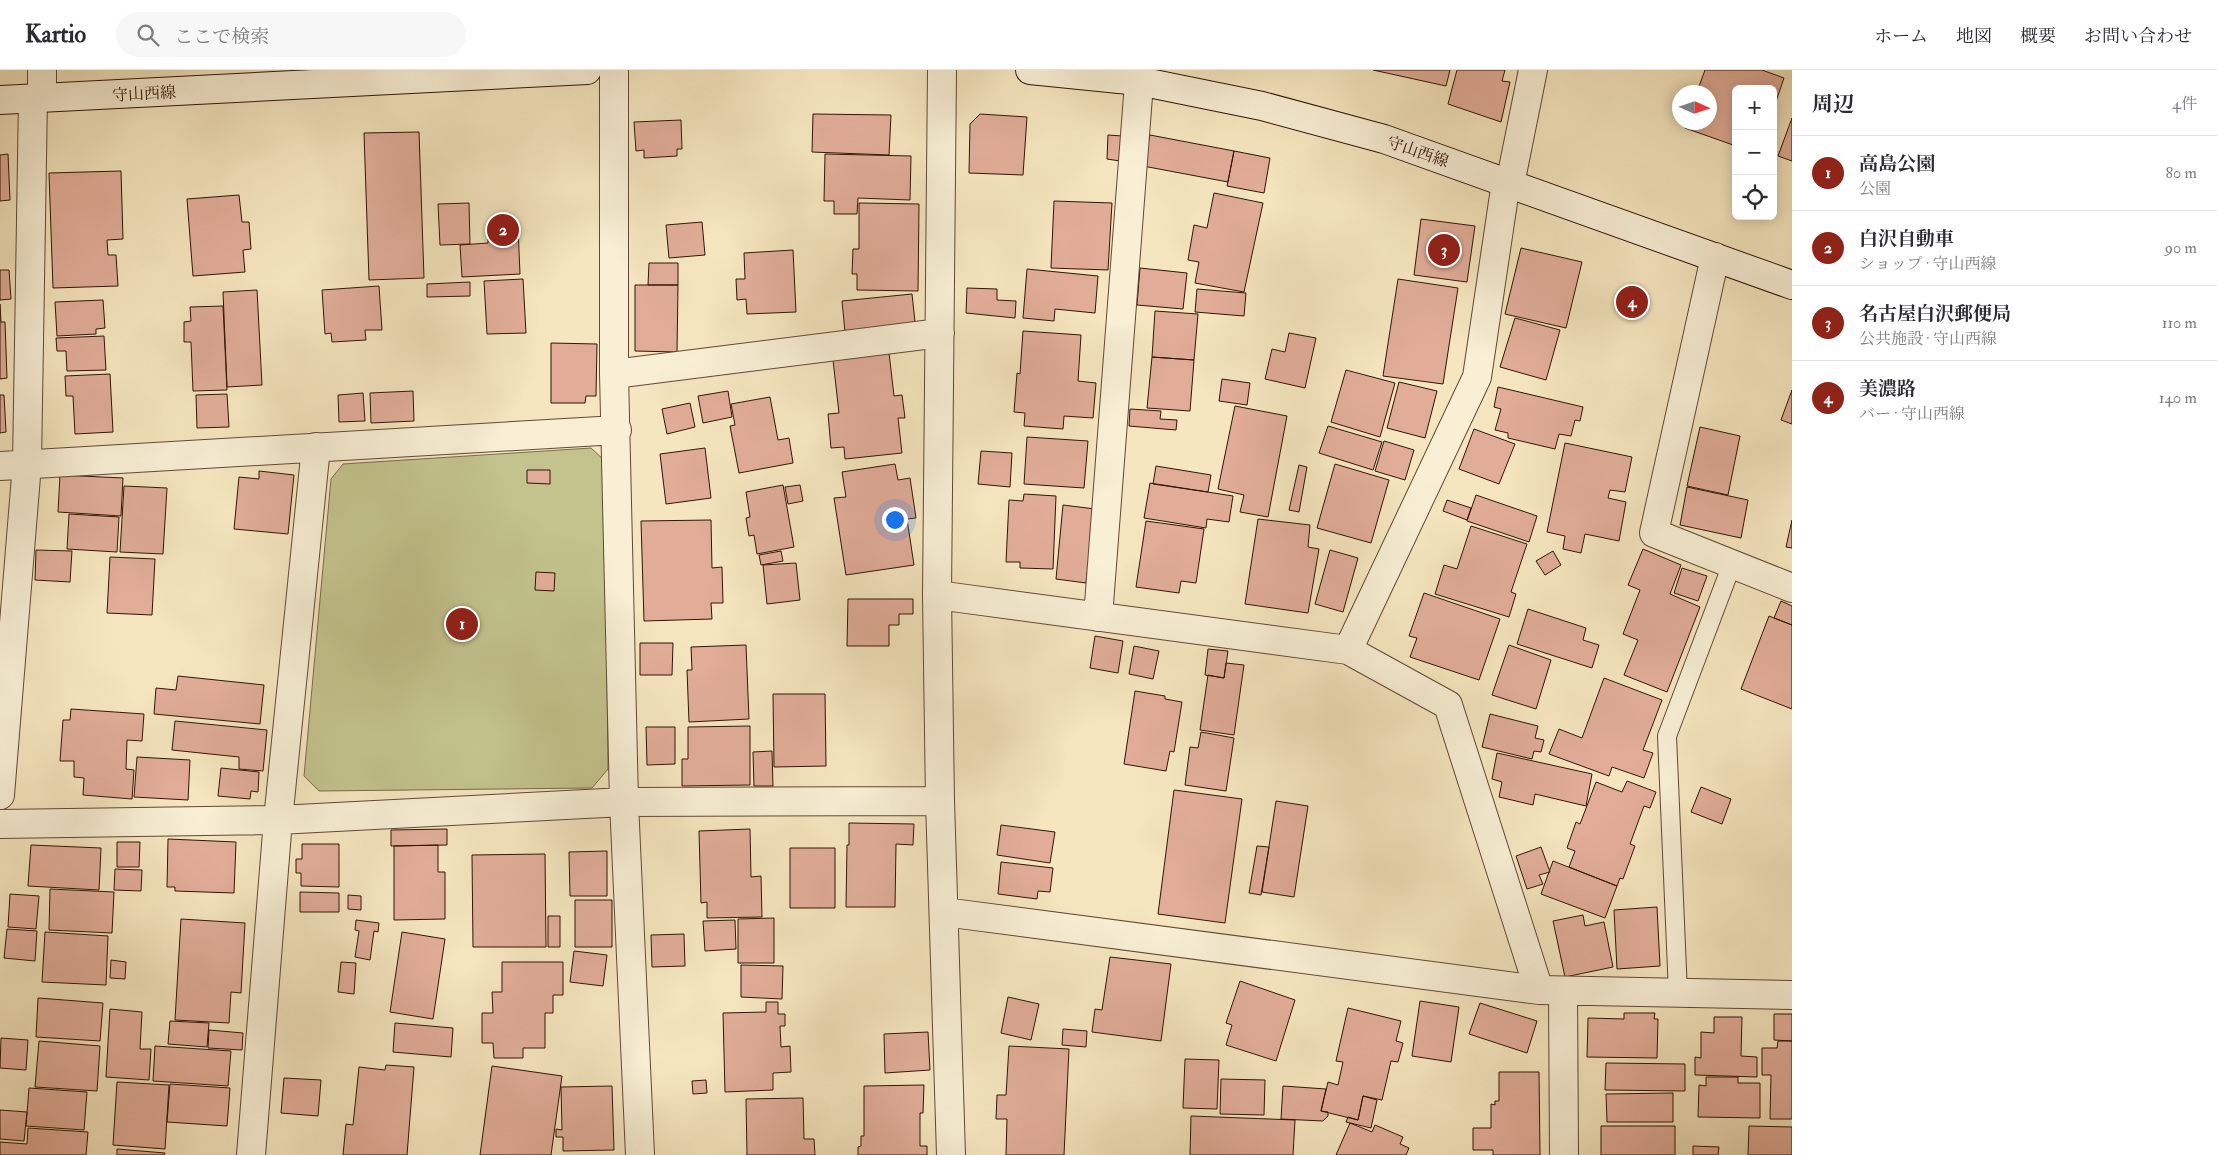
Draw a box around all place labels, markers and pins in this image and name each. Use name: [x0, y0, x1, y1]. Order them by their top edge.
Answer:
pin: 2: [487, 211, 519, 249]
pin: 3: [1428, 231, 1460, 269]
pin: 4: [1616, 283, 1648, 321]
pin: 1: [446, 605, 478, 643]

